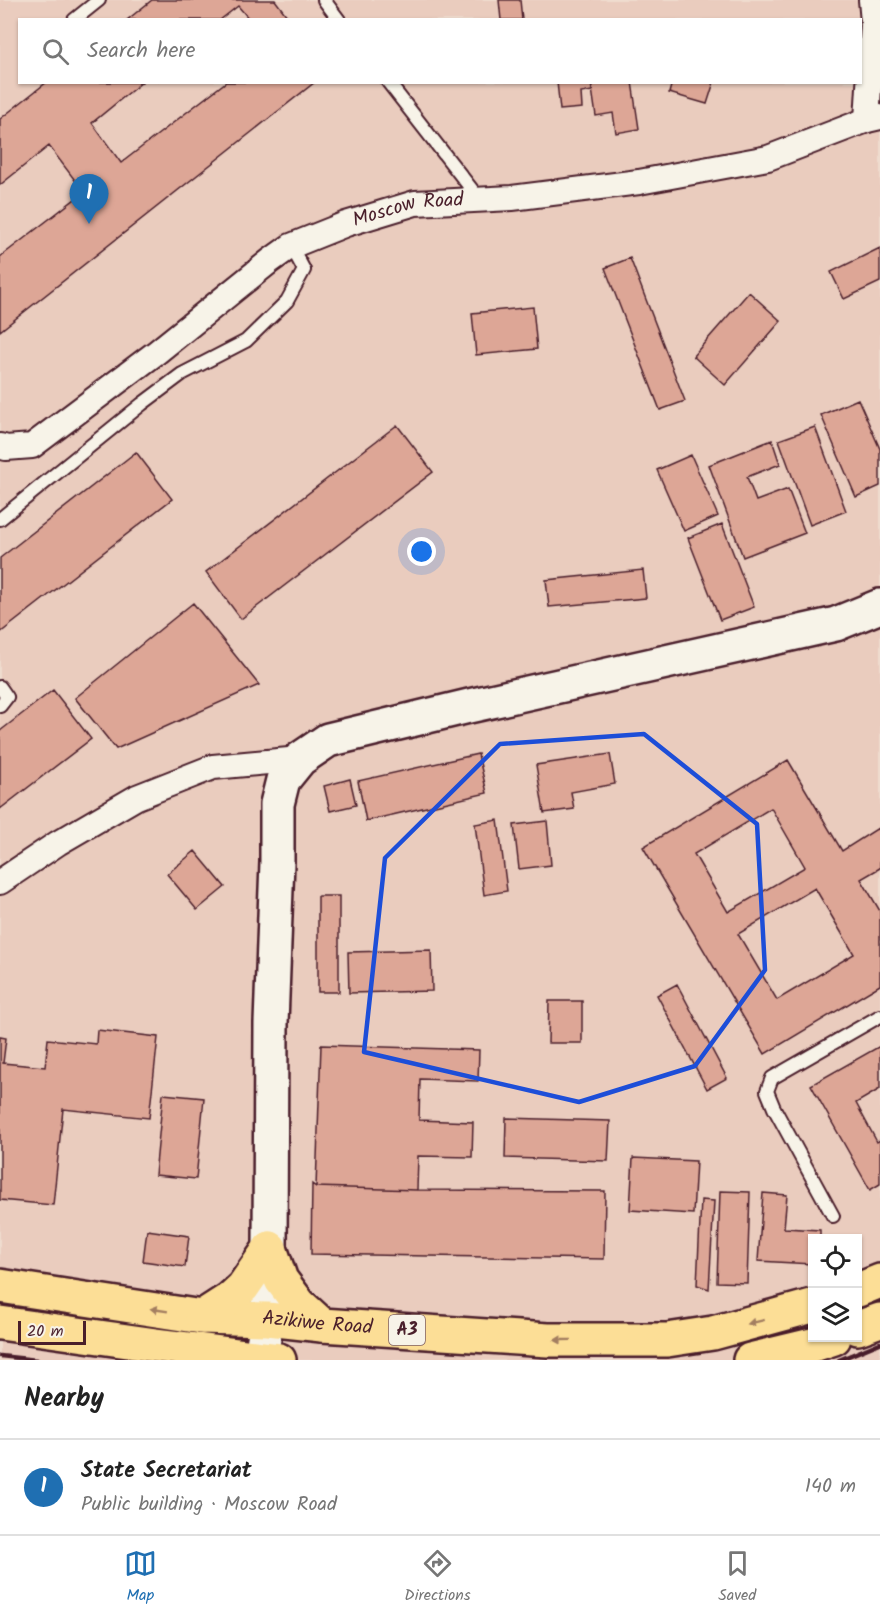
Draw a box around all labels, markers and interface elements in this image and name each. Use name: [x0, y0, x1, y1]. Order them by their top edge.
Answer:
search box: [18, 18, 862, 84]
text: Search here: [87, 34, 195, 69]
icon: search: [39, 35, 72, 68]
pin: 1: [70, 174, 109, 224]
street label: Moscow Road: [349, 184, 465, 237]
your location: [407, 537, 436, 566]
map controls: [808, 1234, 862, 1342]
button: locate: [808, 1234, 862, 1288]
button: layers: [808, 1288, 862, 1342]
street label: Azikiwe Road: [261, 1303, 375, 1344]
one-way arrow: [150, 1306, 169, 1315]
road number: A3: [389, 1315, 425, 1345]
one-way arrow: [747, 1317, 765, 1327]
scale bar: [18, 1318, 86, 1346]
text: 20 m: [27, 1319, 63, 1344]
one-way arrow: [554, 1335, 573, 1345]
text: Nearby: [24, 1378, 104, 1420]
text: State Secretariat: [81, 1454, 252, 1489]
text: 1: [40, 1471, 47, 1503]
text: 140 m: [805, 1471, 856, 1503]
text: Public building · Moscow Road: [81, 1489, 337, 1521]
tab: Map: [124, 1547, 157, 1608]
tab: Directions: [404, 1547, 471, 1608]
tab: Saved: [718, 1547, 756, 1608]

